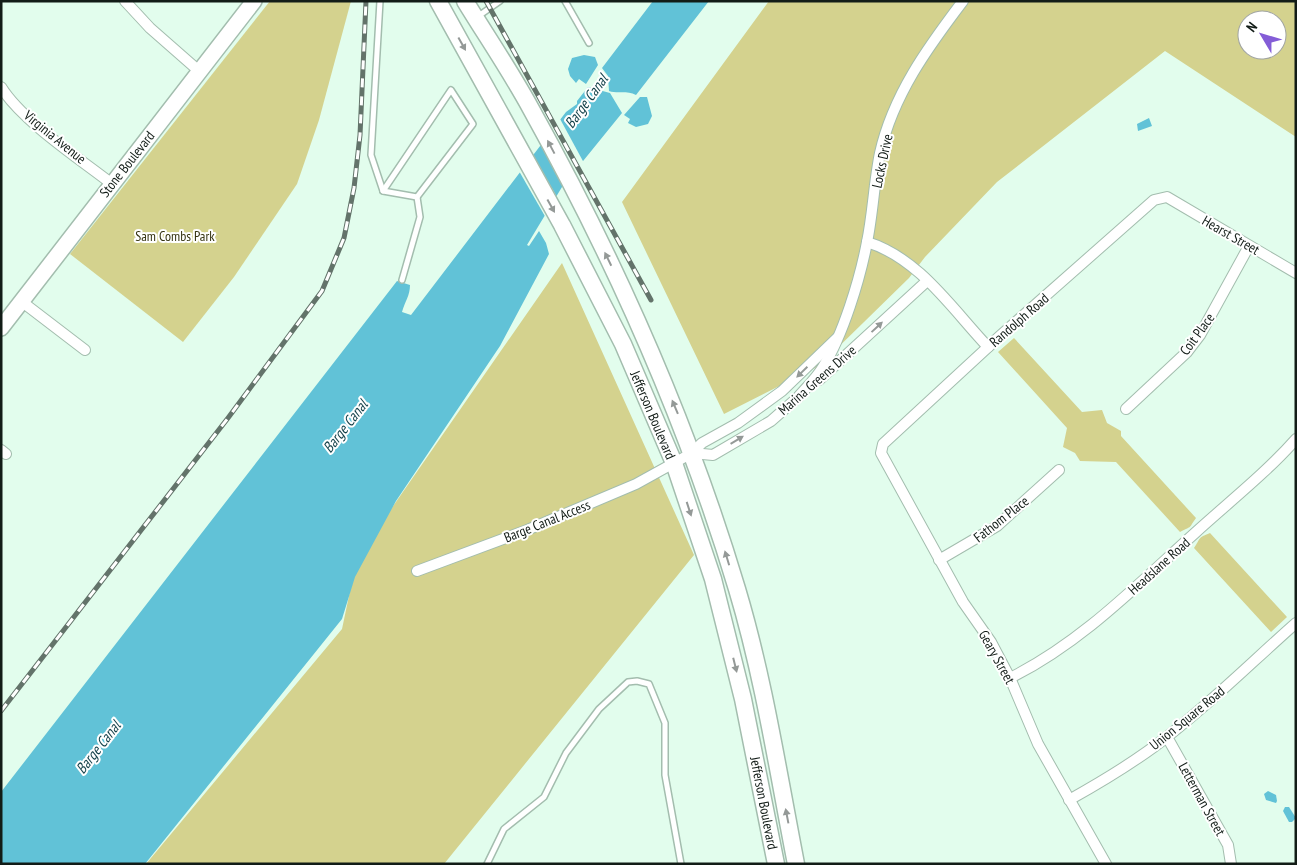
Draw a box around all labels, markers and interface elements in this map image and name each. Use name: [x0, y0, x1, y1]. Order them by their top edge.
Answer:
north arrow: [1237, 10, 1287, 60]
text: N: [1242, 18, 1261, 36]
one-way arrow: [458, 37, 466, 51]
water label: Barge Canal: [560, 69, 613, 132]
street label: Virginia Avenue: [19, 106, 90, 168]
street label: Stone Boulevard: [96, 127, 158, 201]
street label: Locks Drive: [868, 132, 897, 190]
one-way arrow: [547, 140, 556, 154]
one-way arrow: [547, 199, 556, 213]
street label: Hearst Street: [1199, 211, 1263, 259]
park label: Sam Combs Park: [135, 227, 215, 245]
one-way arrow: [604, 252, 612, 266]
street label: Randolph Road: [986, 289, 1052, 351]
street label: Coit Place: [1176, 309, 1218, 359]
one-way arrow: [870, 321, 882, 333]
street label: Marina Greens Drive: [774, 341, 860, 419]
one-way arrow: [796, 366, 808, 378]
street label: Jefferson Boulevard: [626, 367, 680, 462]
water label: Barge Canal: [318, 395, 372, 456]
one-way arrow: [670, 400, 678, 414]
one-way arrow: [731, 436, 744, 445]
street label: Fathom Place: [970, 492, 1032, 546]
street label: Barge Canal Access: [501, 495, 593, 546]
one-way arrow: [685, 502, 693, 517]
street label: Headslane Road: [1124, 533, 1194, 599]
one-way arrow: [723, 550, 730, 565]
street label: Geary Street: [975, 627, 1019, 687]
one-way arrow: [731, 657, 739, 672]
street label: Union Square Road: [1146, 682, 1228, 754]
water label: Barge Canal: [71, 716, 125, 777]
street label: Jefferson Boulevard: [746, 754, 782, 851]
street label: Letterman Street: [1174, 759, 1230, 839]
one-way arrow: [782, 808, 790, 824]

